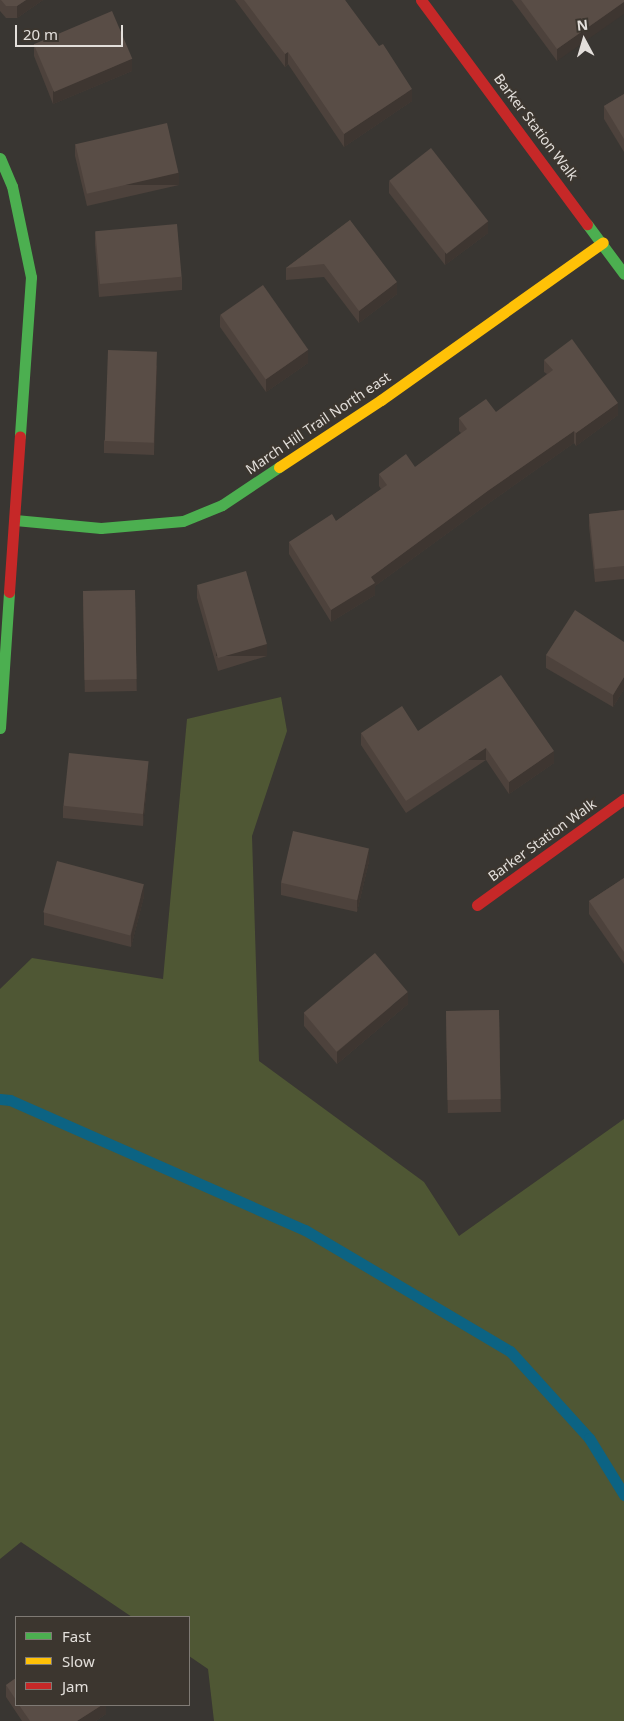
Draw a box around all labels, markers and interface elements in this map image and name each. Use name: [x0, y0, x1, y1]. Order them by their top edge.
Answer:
scale bar: [18, 15, 125, 47]
north arrow: [559, 15, 609, 65]
text: N: [576, 15, 589, 35]
text: 20 m: [23, 24, 58, 44]
street label: Barker Station Walk: [490, 70, 582, 184]
street label: March Hill Trail North east: [242, 368, 394, 478]
street label: Barker Station Walk: [485, 795, 599, 885]
legend: [15, 1616, 190, 1706]
text: Fast: [62, 1626, 91, 1646]
text: Slow: [62, 1651, 95, 1671]
text: Jam: [62, 1676, 89, 1696]

